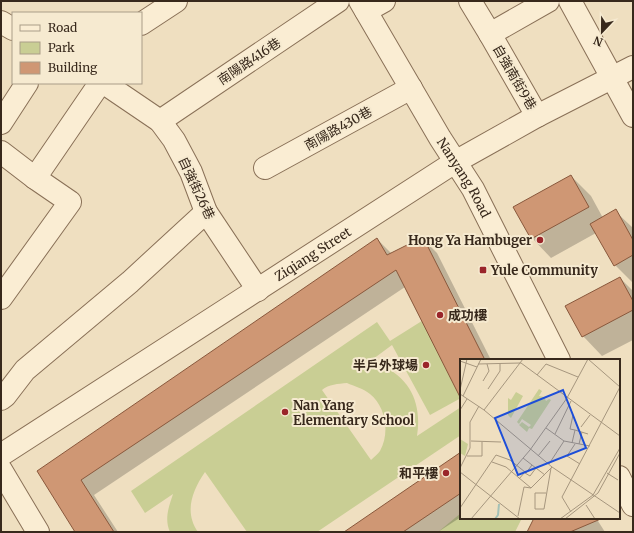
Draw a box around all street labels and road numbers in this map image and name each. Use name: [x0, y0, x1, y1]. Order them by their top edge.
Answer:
street label: 南陽路416巷: [215, 34, 284, 89]
street label: 自強南街9巷: [489, 41, 540, 113]
street label: 南陽路430巷: [302, 103, 375, 154]
street label: Nanyang Road: [433, 135, 494, 221]
street label: 自強街26巷: [175, 154, 218, 222]
street label: Ziqiang Street: [271, 223, 355, 285]

